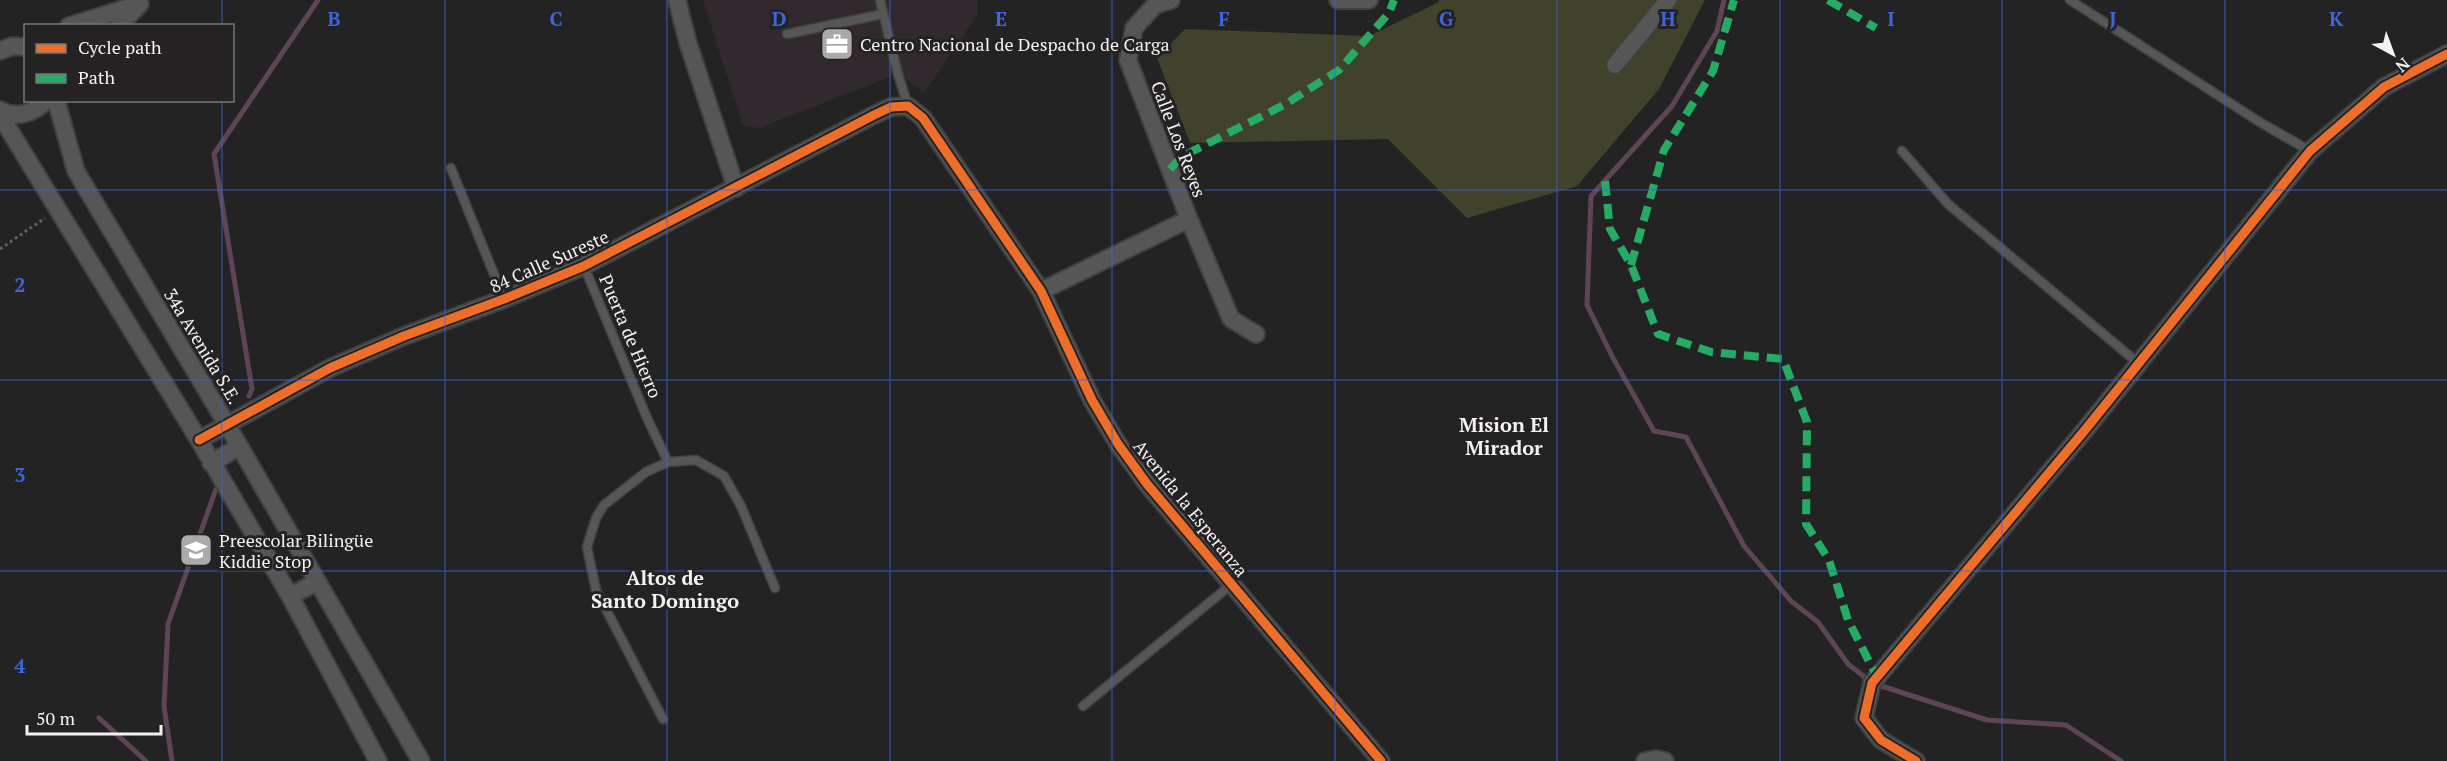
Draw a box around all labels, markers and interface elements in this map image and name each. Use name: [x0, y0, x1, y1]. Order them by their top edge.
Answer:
text: B: [328, 5, 341, 32]
text: C: [549, 5, 563, 32]
text: D: [772, 5, 786, 32]
text: E: [995, 5, 1007, 32]
text: F: [1218, 5, 1230, 32]
text: G: [1439, 5, 1453, 32]
text: H: [1660, 5, 1676, 32]
text: I: [1887, 5, 1895, 32]
text: J: [2109, 5, 2117, 32]
text: K: [2329, 5, 2344, 32]
legend: [24, 24, 234, 102]
north arrow: [2363, 24, 2423, 84]
office icon: Centro Nacional de Despacho de Carga: [819, 26, 855, 62]
place label: Centro Nacional de Despacho de Carga: [860, 32, 1170, 56]
text: Cycle path: [78, 35, 162, 59]
text: N: [2391, 53, 2415, 78]
text: Path: [78, 65, 115, 89]
street label: Calle Los Reyes: [1146, 78, 1212, 200]
street label: 84 Calle Sureste: [486, 224, 612, 298]
text: 2: [14, 271, 26, 298]
street label: Puerta de Hierro: [594, 271, 668, 401]
street label: 34a Avenida S.E.: [159, 284, 247, 408]
district label: Mision El Mirador: [1459, 411, 1549, 461]
street label: Avenida la Esperanza: [1128, 435, 1254, 581]
text: 3: [14, 461, 26, 488]
place label: Preescolar Bilingüe Kiddie Stop: [219, 528, 373, 573]
school or university icon: Preescolar Bilingüe Kiddie Stop: [178, 532, 214, 568]
district label: Altos de Santo Domingo: [591, 564, 739, 614]
text: 4: [14, 652, 26, 679]
scale bar: [27, 698, 160, 736]
text: 50 m: [36, 706, 76, 730]

